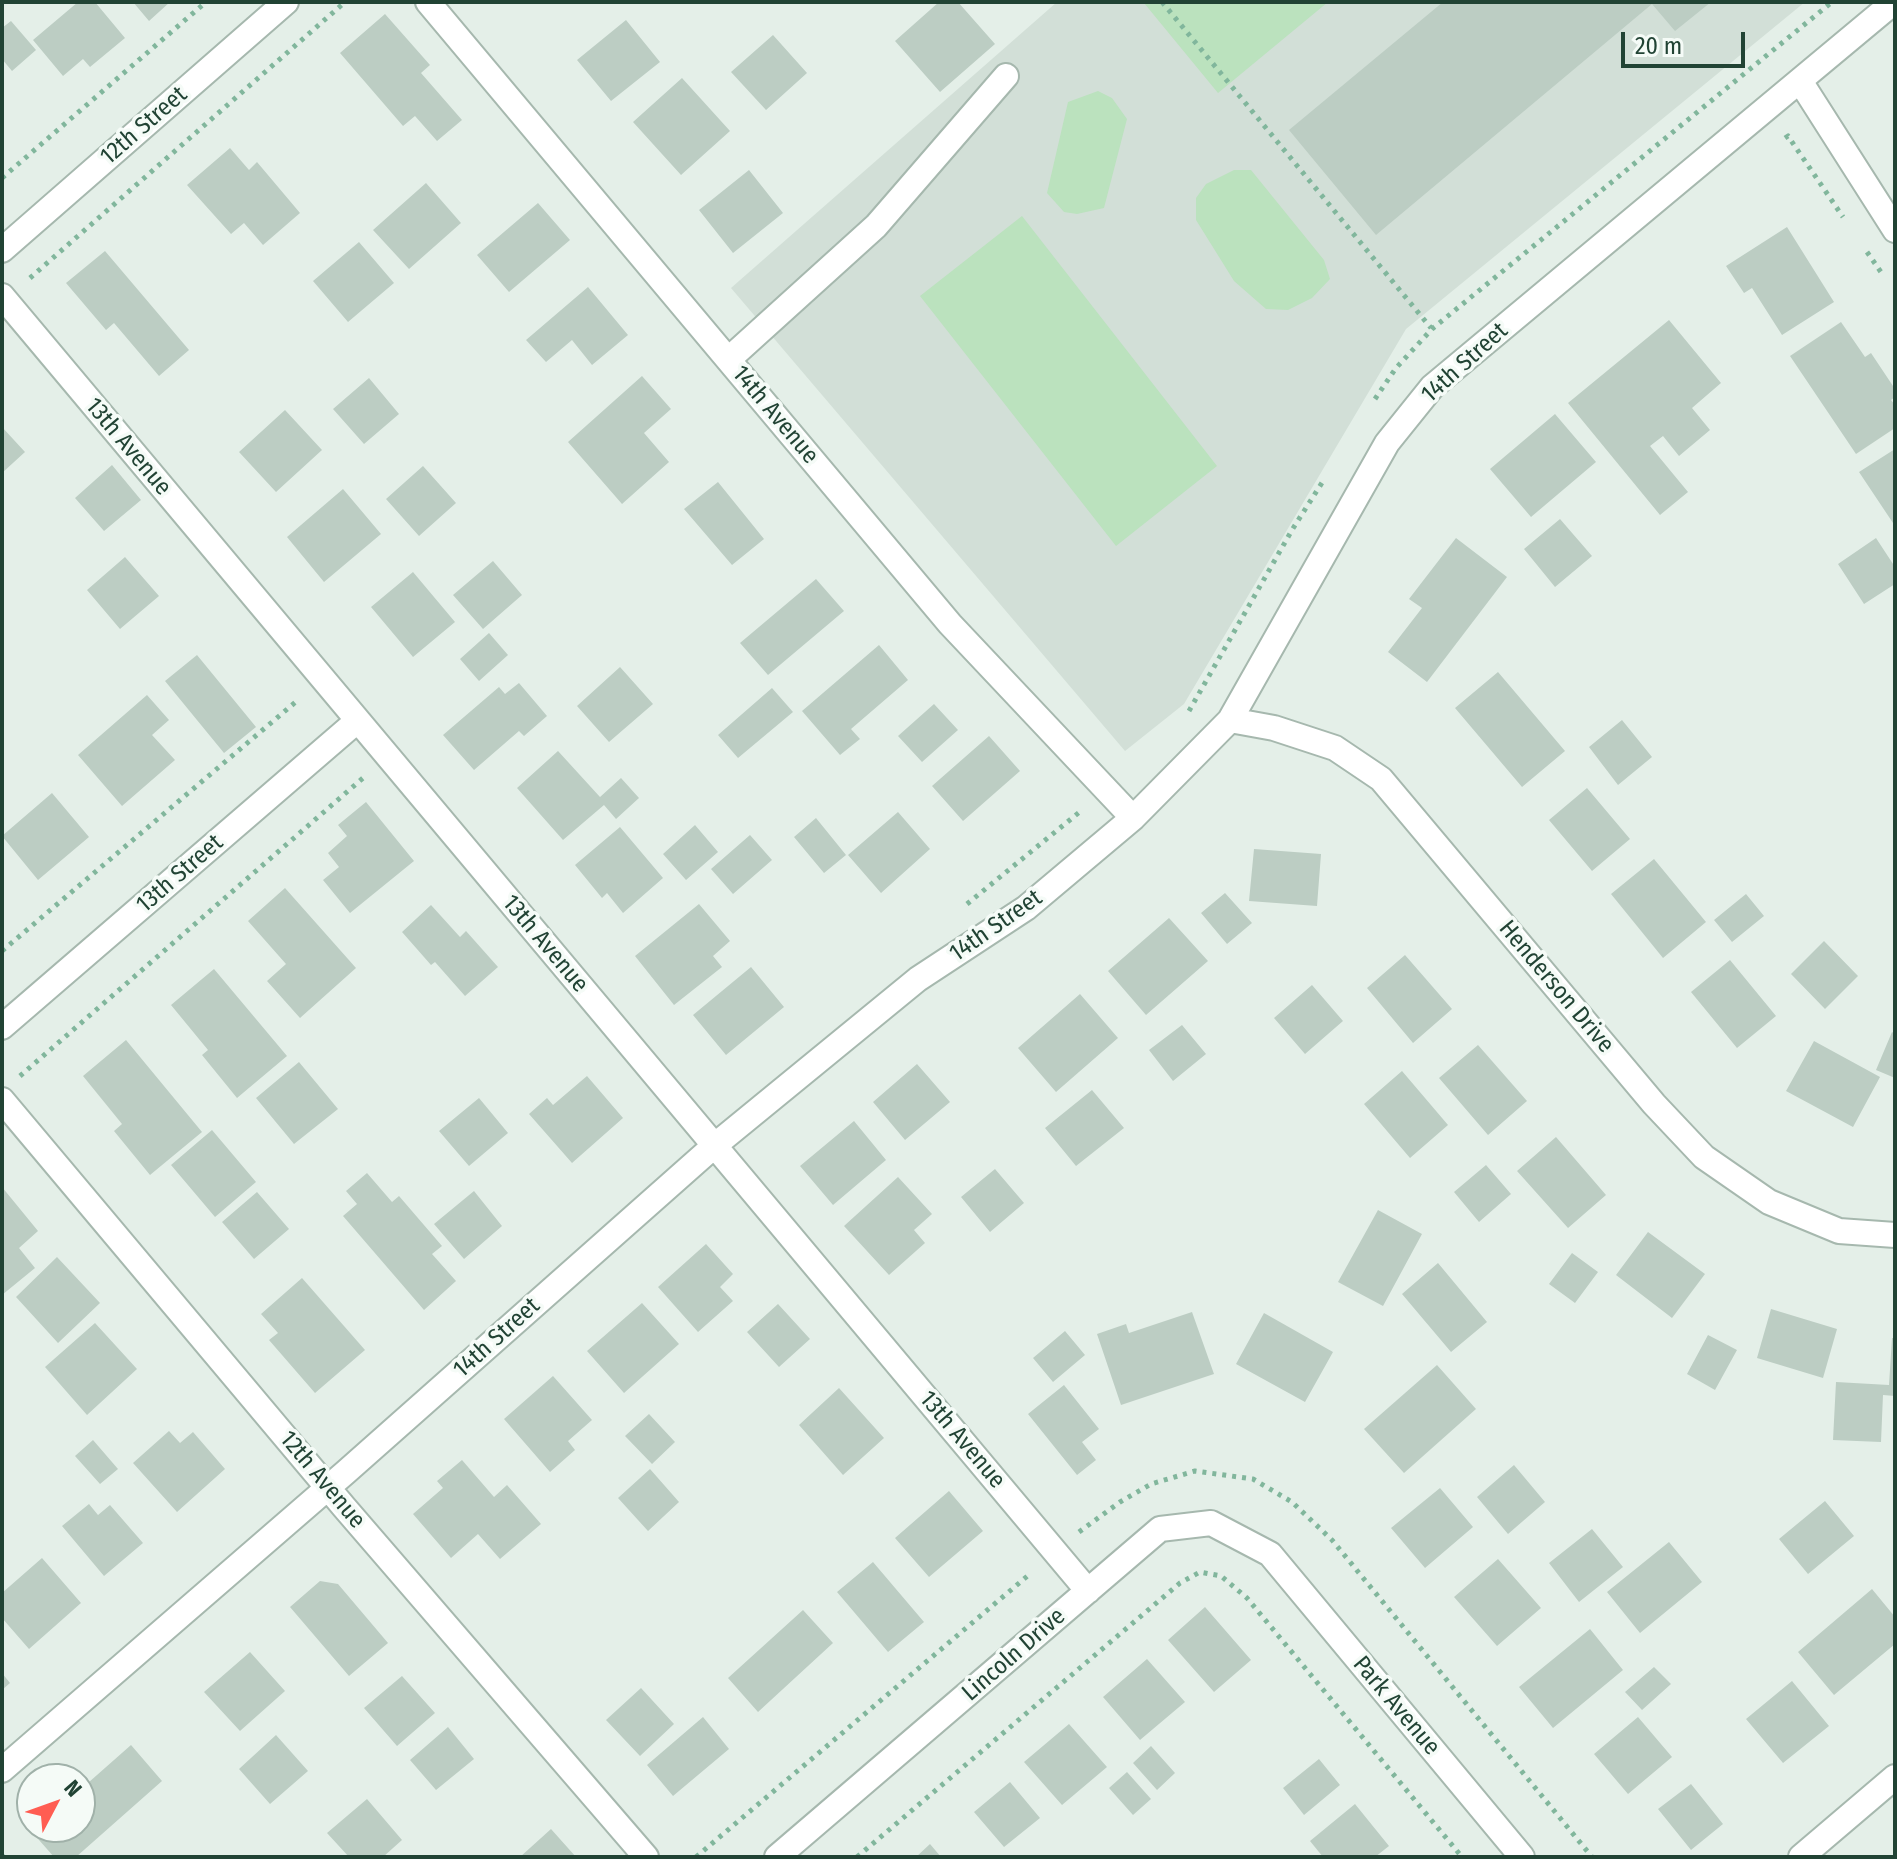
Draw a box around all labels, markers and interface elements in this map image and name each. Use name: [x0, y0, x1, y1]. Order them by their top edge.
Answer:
scale bar: [1625, 16, 1749, 66]
text: 20 m: [1635, 32, 1682, 60]
street label: 12th Street: [95, 81, 193, 171]
street label: 14th Street: [1416, 317, 1514, 409]
street label: 14th Avenue: [726, 360, 824, 470]
street label: 13th Avenue: [79, 392, 177, 502]
street label: 13th Street: [131, 829, 229, 919]
street label: 14th Street: [944, 884, 1048, 968]
street label: 13th Avenue: [496, 889, 594, 999]
street label: Henderson Drive: [1492, 915, 1620, 1059]
street label: 14th Street: [448, 1292, 546, 1384]
street label: 13th Avenue: [913, 1385, 1011, 1495]
street label: 12th Avenue: [273, 1425, 371, 1535]
street label: Lincoln Drive: [957, 1602, 1071, 1708]
street label: Park Avenue: [1346, 1651, 1446, 1761]
north arrow: [16, 1763, 96, 1843]
text: N: [58, 1774, 87, 1802]

